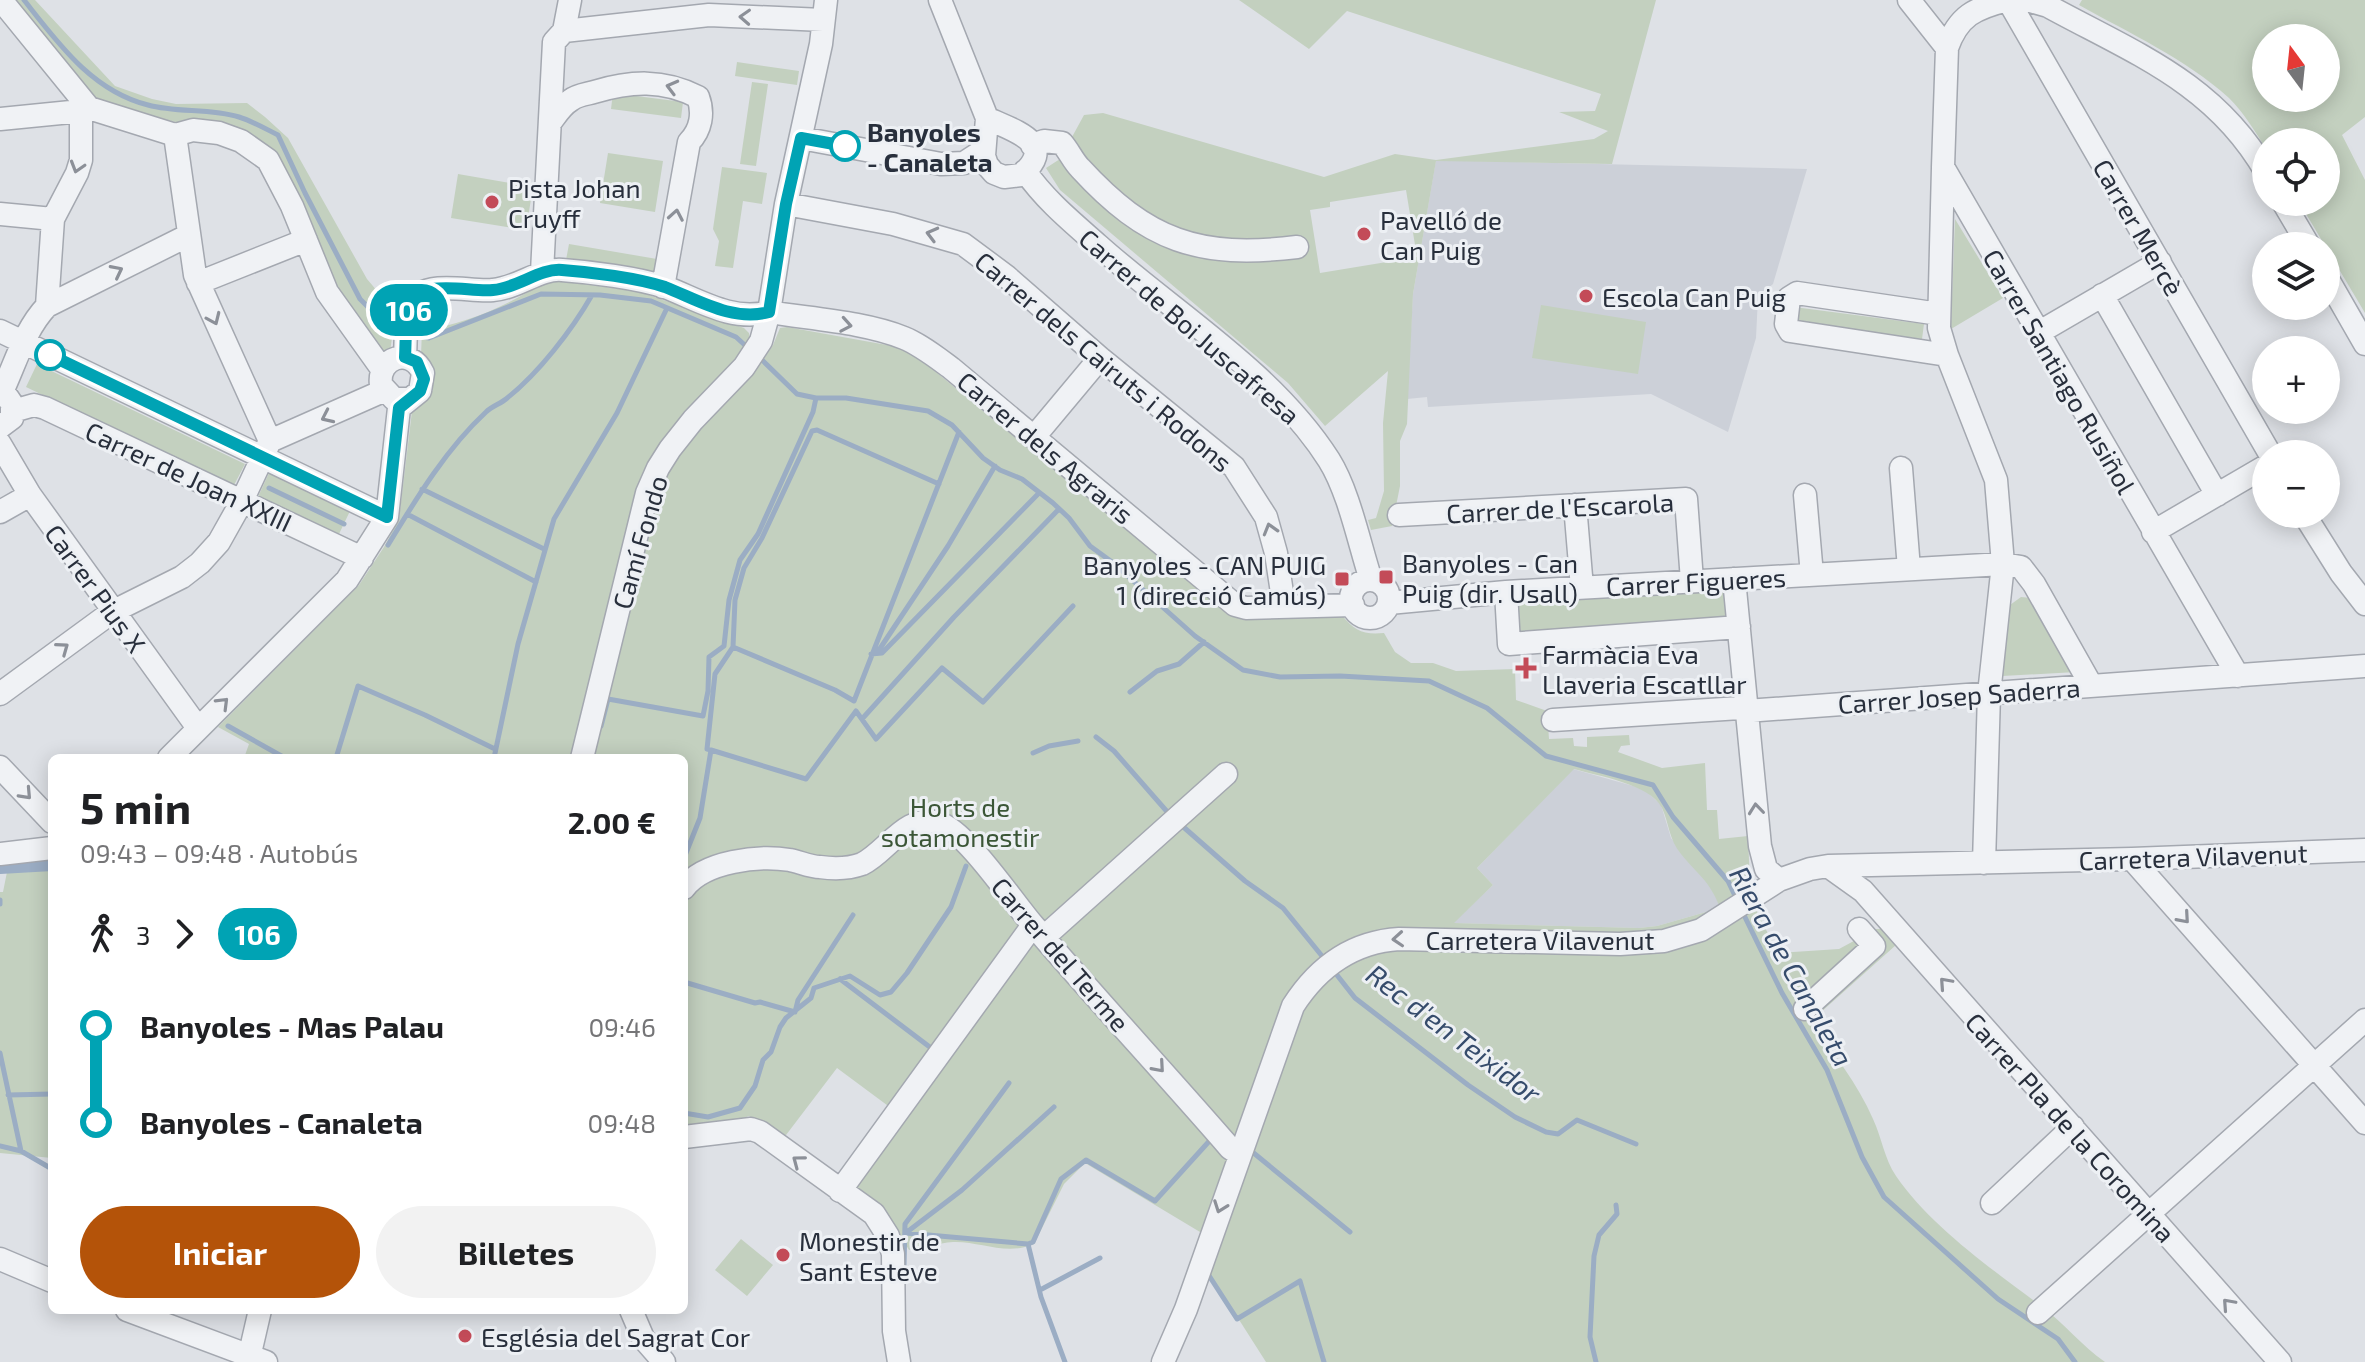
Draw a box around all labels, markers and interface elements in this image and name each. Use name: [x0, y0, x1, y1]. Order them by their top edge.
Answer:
one-way arrow: [738, 8, 751, 25]
north arrow: [2252, 24, 2340, 112]
map controls: [2252, 24, 2340, 528]
one-way arrow: [666, 80, 679, 96]
place label: Banyoles - Canaleta: [867, 116, 993, 177]
button: locate: [2252, 128, 2340, 216]
marker: Banyoles - Canaleta: [830, 131, 860, 161]
street label: Carrer Mercè: [2087, 153, 2191, 301]
one-way arrow: [70, 160, 86, 174]
place label: Pista Johan Cruyff: [508, 172, 641, 233]
marker: Pista Johan Cruyff: [483, 193, 501, 211]
place label: Pavelló de Can Puig: [1380, 204, 1502, 265]
one-way arrow: [667, 208, 684, 221]
street label: Carrer de Boi Juscafresa: [1073, 222, 1307, 430]
marker: Pavelló de Can Puig: [1355, 225, 1373, 243]
one-way arrow: [925, 227, 939, 244]
button: layers: [2252, 232, 2340, 320]
street label: Carrer Santiago Rusiñol: [1977, 243, 2143, 499]
street label: Carrer dels Cairuts i Rodons: [969, 245, 1239, 477]
one-way arrow: [108, 265, 123, 281]
place label: Escola Can Puig: [1602, 281, 1786, 312]
line badge: 106: [363, 284, 455, 336]
marker: Escola Can Puig: [1577, 287, 1595, 305]
text: 106: [386, 293, 432, 327]
one-way arrow: [205, 311, 221, 326]
one-way arrow: [839, 315, 853, 332]
button: +: [2252, 336, 2340, 424]
unlabelled marker: [35, 340, 65, 370]
street label: Carrer dels Agraris: [952, 365, 1140, 529]
one-way arrow: [321, 407, 335, 423]
street label: Carrer de Joan XXIII: [81, 415, 297, 537]
button: −: [2252, 440, 2340, 528]
street label: Camí Fondo: [605, 472, 673, 612]
street label: Carrer de l'Escarola: [1445, 486, 1675, 528]
street label: Carrer Pius X: [39, 518, 153, 658]
one-way arrow: [1262, 523, 1279, 537]
place label: Banyoles - Can Puig (dir. Usall): [1402, 547, 1578, 608]
place label: Banyoles - CAN PUIG 1 (direcció Camús): [1083, 549, 1326, 610]
street label: Carrer Figueres: [1605, 561, 1787, 601]
marker: Banyoles - Can Puig (dir. Usall): [1377, 568, 1395, 586]
marker: Banyoles - CAN PUIG 1 (direcció Camús): [1333, 570, 1351, 588]
place label: Farmàcia Eva Llaveria Escatllar: [1542, 638, 1747, 699]
one-way arrow: [54, 643, 69, 657]
marker: Farmàcia Eva Llaveria Escatllar: [1517, 659, 1535, 677]
street label: Carrer Josep Saderra: [1837, 671, 2081, 719]
one-way arrow: [214, 697, 228, 712]
text: 5 min: [80, 780, 191, 833]
one-way arrow: [17, 785, 31, 799]
park label: Horts de sotamonestir: [881, 791, 1039, 852]
one-way arrow: [1748, 802, 1765, 815]
text: 2.00 €: [568, 804, 656, 840]
text: 09:43 – 09:48 · Autobús: [80, 837, 358, 868]
street label: Carretera Vilavenut: [2078, 837, 2308, 875]
water label: Riera de Canaleta: [1723, 860, 1861, 1072]
street label: Carrer del Terme: [986, 871, 1136, 1037]
one-way arrow: [2174, 908, 2188, 923]
icon: walk: [80, 912, 124, 956]
icon: forward: [162, 912, 206, 956]
text: 106: [234, 917, 281, 951]
text: 3: [136, 919, 150, 950]
street label: Carretera Vilavenut: [1425, 924, 1655, 955]
one-way arrow: [1391, 930, 1404, 947]
water label: Rec d'en Teixidor: [1360, 956, 1549, 1110]
one-way arrow: [1940, 978, 1954, 993]
street label: Carrer Pla de la Coromina: [1960, 1006, 2182, 1248]
text: Banyoles - Mas Palau: [140, 1008, 444, 1044]
text: 09:46: [588, 1011, 656, 1042]
one-way arrow: [1150, 1058, 1164, 1073]
text: Banyoles - Canaleta: [140, 1104, 423, 1140]
text: 09:48: [588, 1107, 656, 1138]
one-way arrow: [792, 1156, 807, 1170]
one-way arrow: [1214, 1199, 1230, 1213]
button: Iniciar: [80, 1206, 360, 1298]
button: Billetes: [376, 1206, 656, 1298]
place label: Monestir de Sant Esteve: [799, 1225, 940, 1286]
marker: Monestir de Sant Esteve: [774, 1246, 792, 1264]
one-way arrow: [2224, 1298, 2238, 1313]
place label: Església del Sagrat Cor: [481, 1321, 750, 1352]
marker: Església del Sagrat Cor: [456, 1327, 474, 1345]

